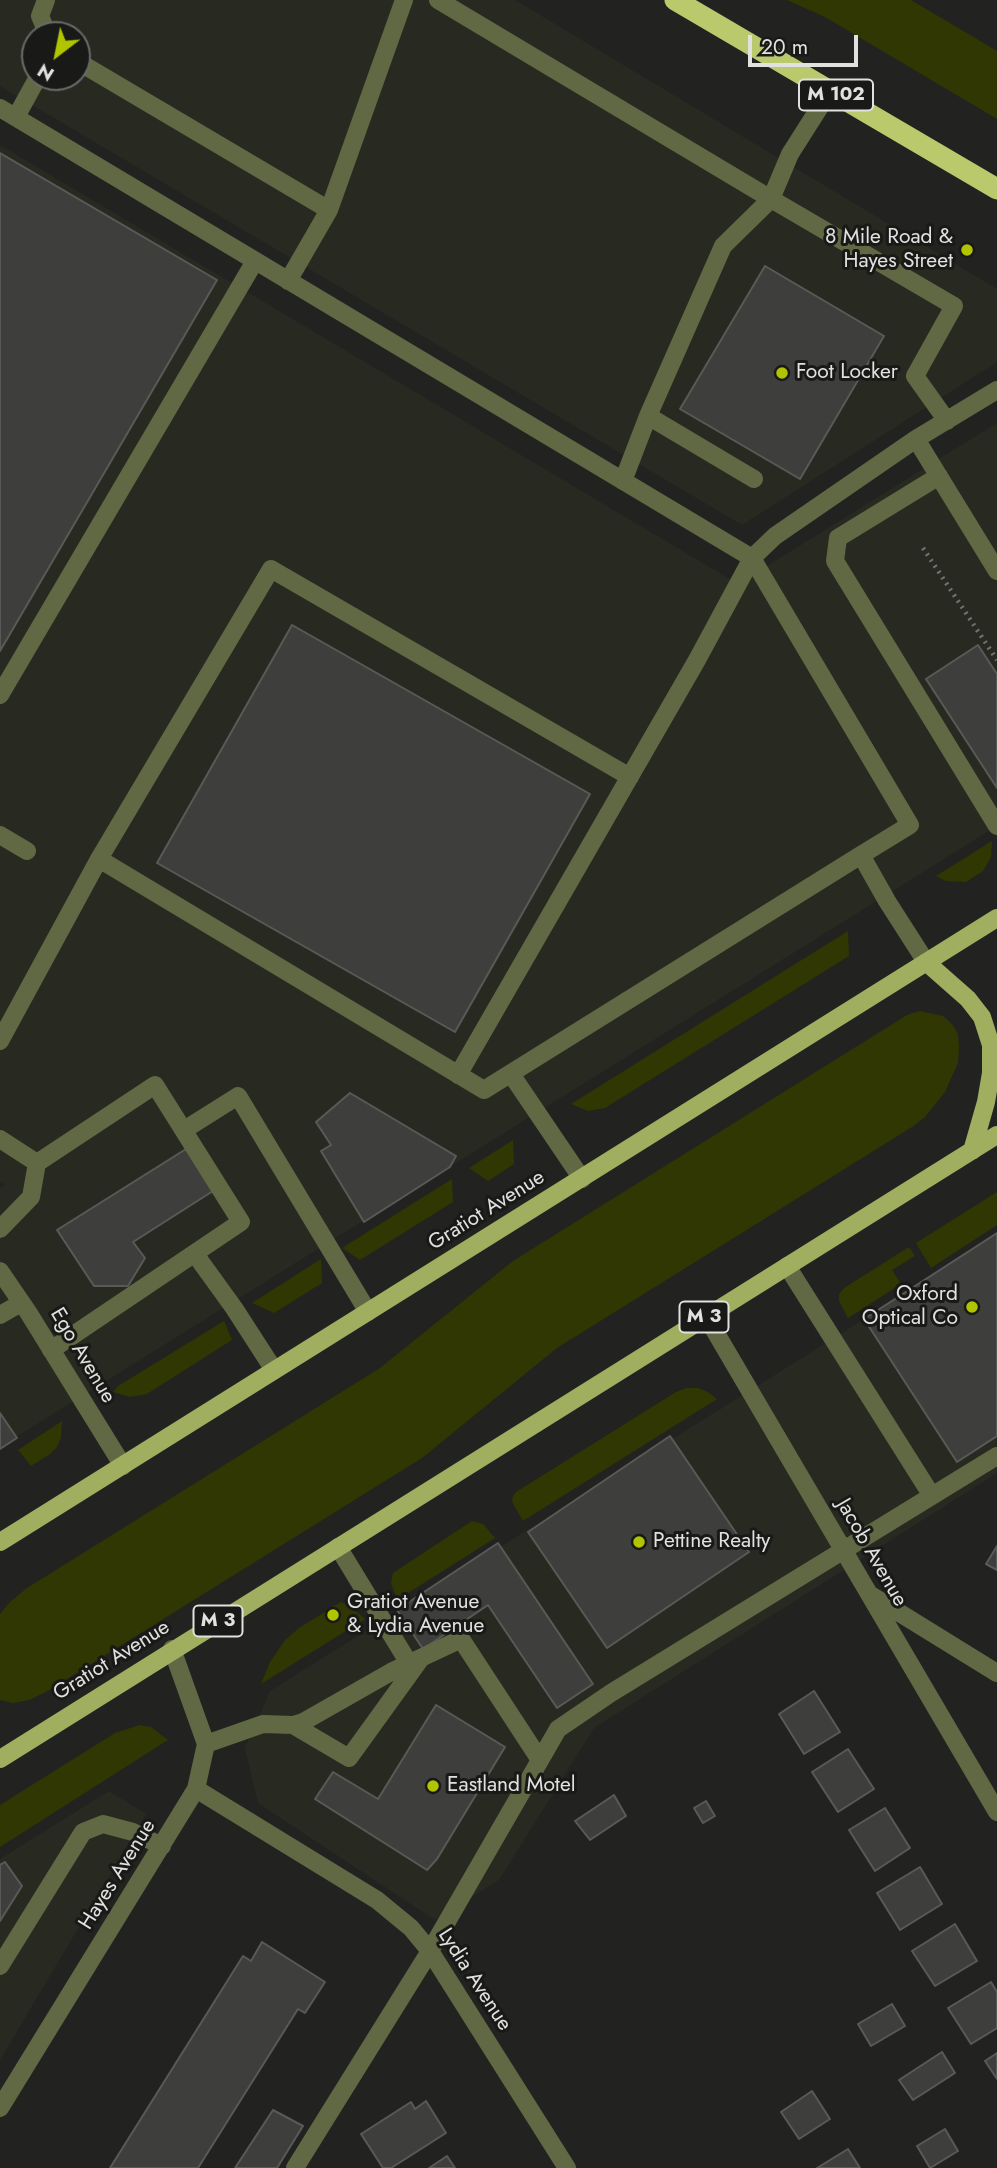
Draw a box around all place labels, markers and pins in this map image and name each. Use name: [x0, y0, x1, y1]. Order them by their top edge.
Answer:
place label: 8 Mile Road & Hayes Street: [825, 225, 953, 275]
marker: 8 Mile Road & Hayes Street: [959, 242, 975, 258]
place label: Foot Locker: [796, 360, 898, 386]
marker: Foot Locker: [774, 365, 790, 381]
place label: Oxford Optical Co: [862, 1282, 958, 1332]
marker: Oxford Optical Co: [964, 1299, 980, 1315]
place label: Pettine Realty: [653, 1529, 770, 1555]
marker: Pettine Realty: [631, 1534, 647, 1550]
place label: Gratiot Avenue & Lydia Avenue: [347, 1590, 484, 1640]
marker: Gratiot Avenue & Lydia Avenue: [325, 1607, 341, 1623]
place label: Eastland Motel: [447, 1773, 576, 1799]
marker: Eastland Motel: [425, 1778, 441, 1794]

